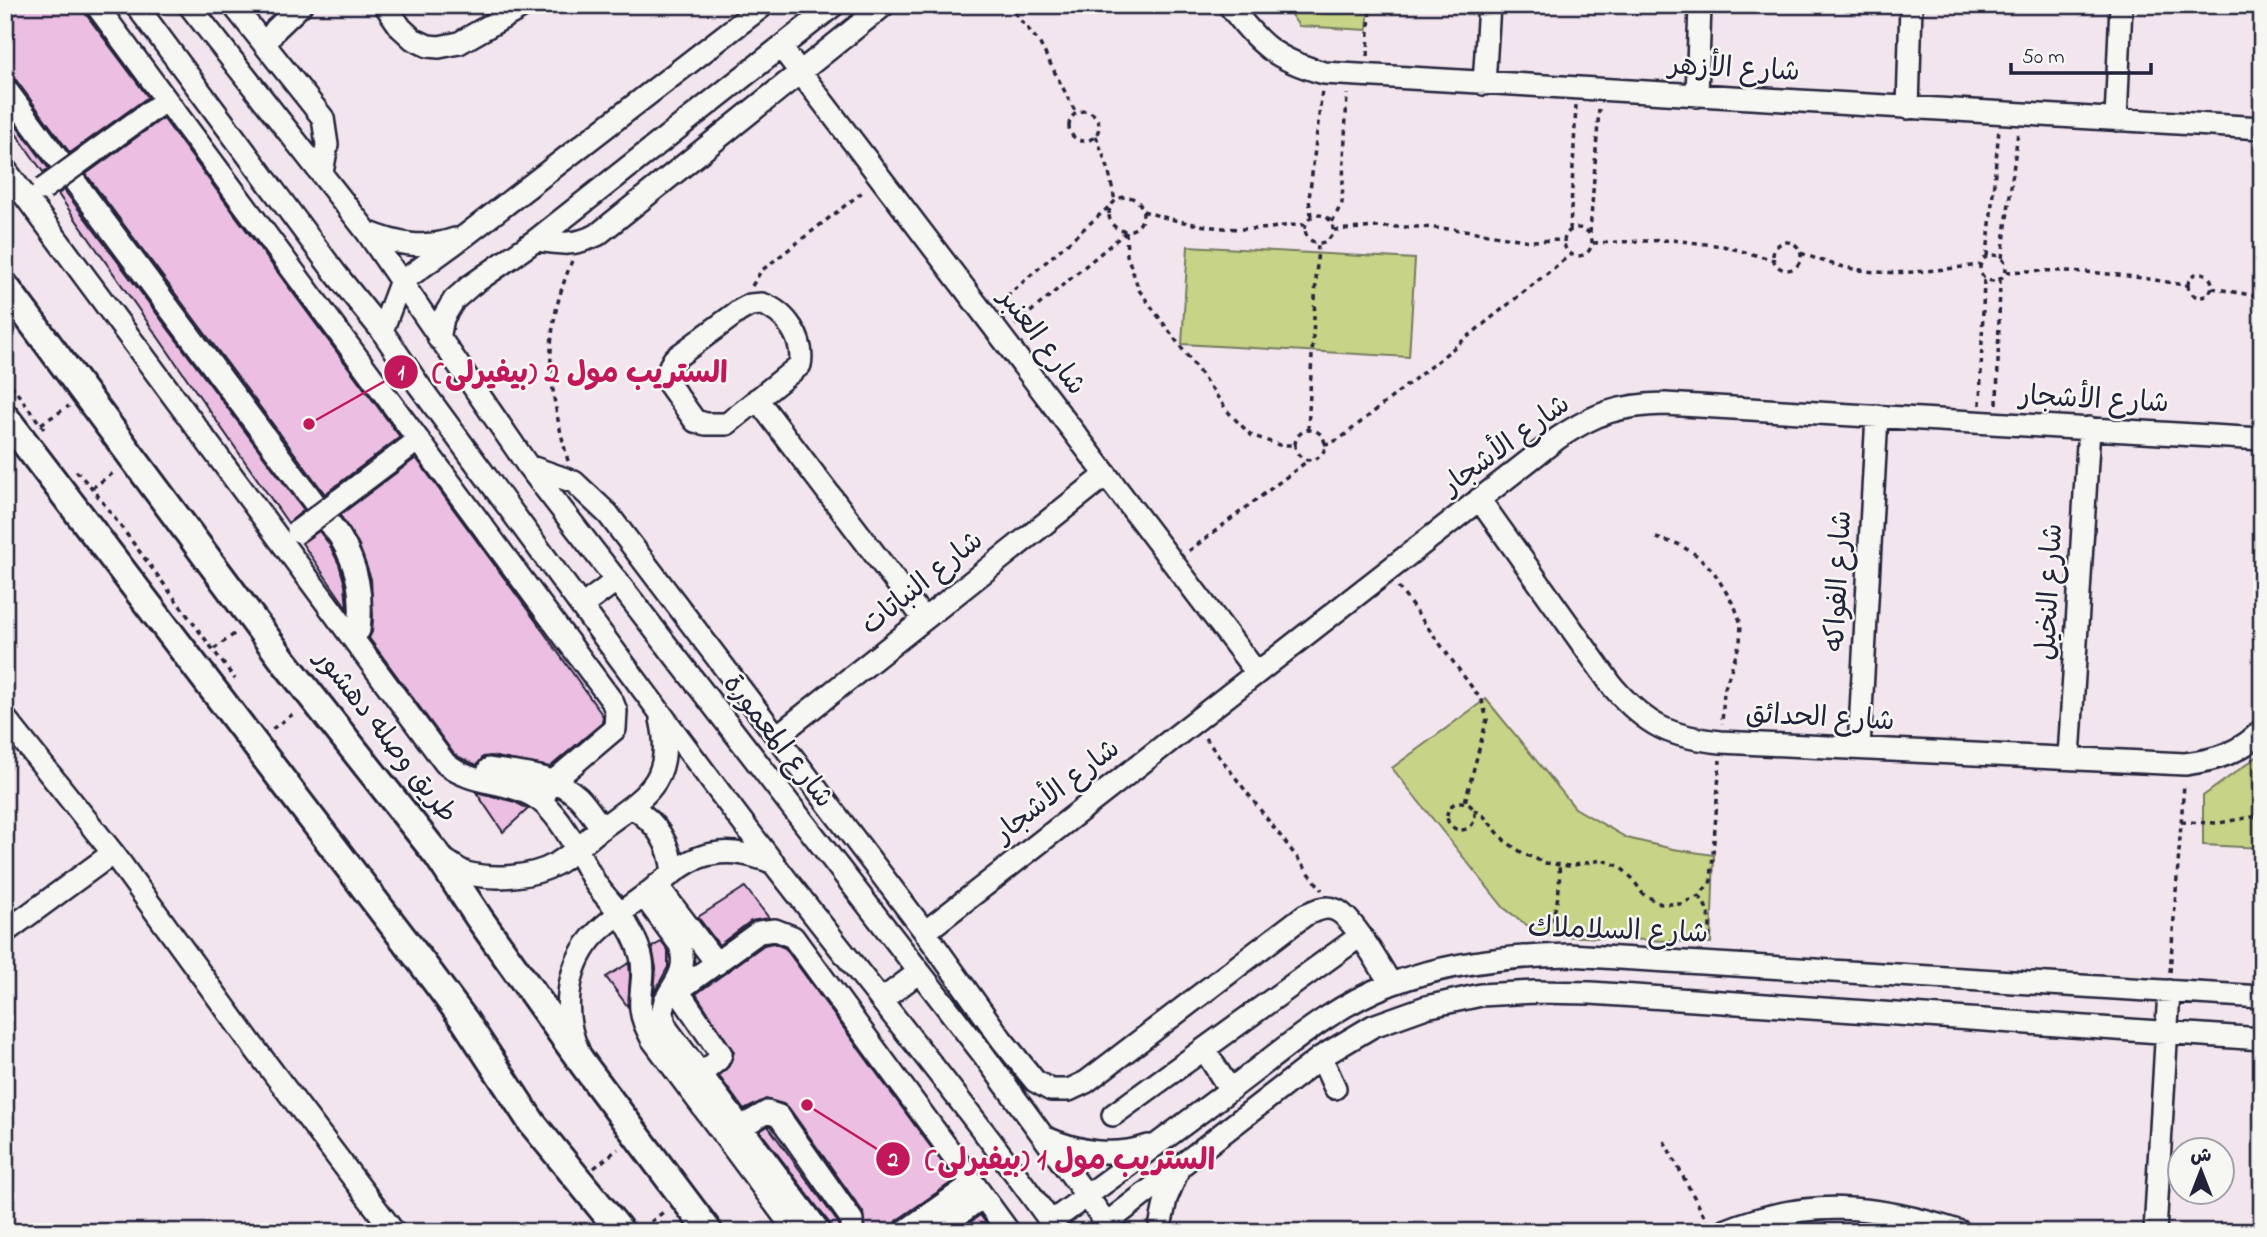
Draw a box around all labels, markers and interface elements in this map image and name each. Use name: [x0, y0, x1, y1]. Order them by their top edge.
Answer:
scale bar: [2011, 32, 2152, 76]
text: 50 m: [2022, 43, 2065, 73]
street label: شارع الأزهر: [1665, 45, 1801, 94]
street label: شارع العنبر: [986, 279, 1095, 405]
callout: الستريب مول 2 (بيفيرلى): [384, 346, 742, 397]
text: الستريب مول 2 (بيفيرلى): [432, 353, 728, 397]
text: 1: [398, 359, 405, 389]
street label: شارع الأشجار: [2016, 376, 2170, 425]
street label: شارع الأشجار: [1432, 385, 1580, 508]
street label: شارع الفواكه: [1816, 509, 1864, 653]
street label: شارع النباتات: [853, 522, 993, 646]
street label: شارع النخيل: [2027, 522, 2075, 662]
street label: طريق وصله دهشور: [303, 639, 466, 833]
street label: شارع المعمورة: [711, 666, 843, 818]
street label: شارع الحدائق: [1744, 695, 1896, 743]
street label: شارع الأشجار: [984, 729, 1130, 855]
street label: شارع السلاملاك: [1527, 908, 1709, 956]
callout: الستريب مول 1 (بيفيرلى): [876, 1133, 1229, 1184]
north arrow: [2166, 1136, 2236, 1206]
text: الستريب مول 1 (بيفيرلى): [925, 1140, 1215, 1184]
text: ش: [2191, 1143, 2212, 1170]
text: 2: [887, 1146, 899, 1176]

